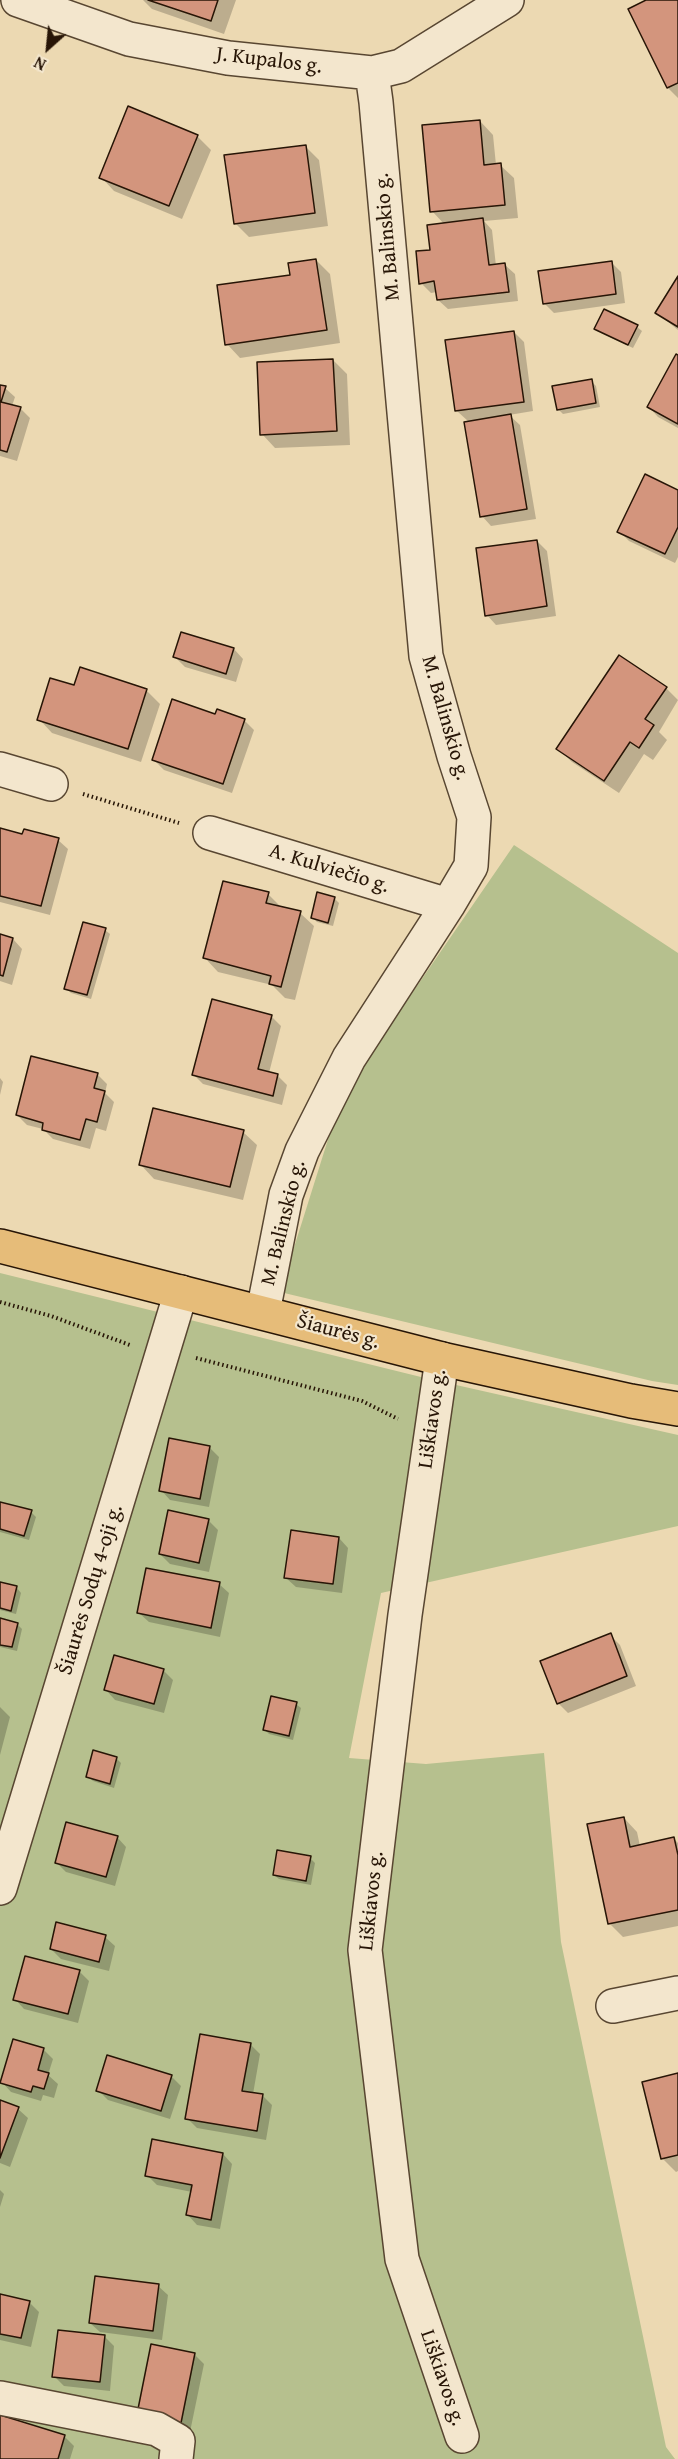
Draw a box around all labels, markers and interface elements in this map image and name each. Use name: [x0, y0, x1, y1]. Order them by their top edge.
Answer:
north arrow: [18, 18, 78, 78]
street label: J. Kupalos g.: [215, 42, 323, 80]
text: N: [30, 51, 50, 77]
street label: M. Balinskio g.: [370, 172, 406, 302]
street label: M. Balinskio g.: [415, 653, 475, 783]
street label: A. Kulviečio g.: [266, 839, 392, 899]
street label: M. Balinskio g.: [256, 1158, 312, 1288]
street label: Šiaurės g.: [294, 1309, 382, 1355]
street label: Liškiavos g.: [414, 1368, 452, 1470]
street label: Šiaurės Sodų 4-oji g.: [53, 1502, 129, 1678]
street label: Liškiavos g.: [354, 1850, 390, 1952]
street label: Liškiavos g.: [414, 2327, 470, 2429]

